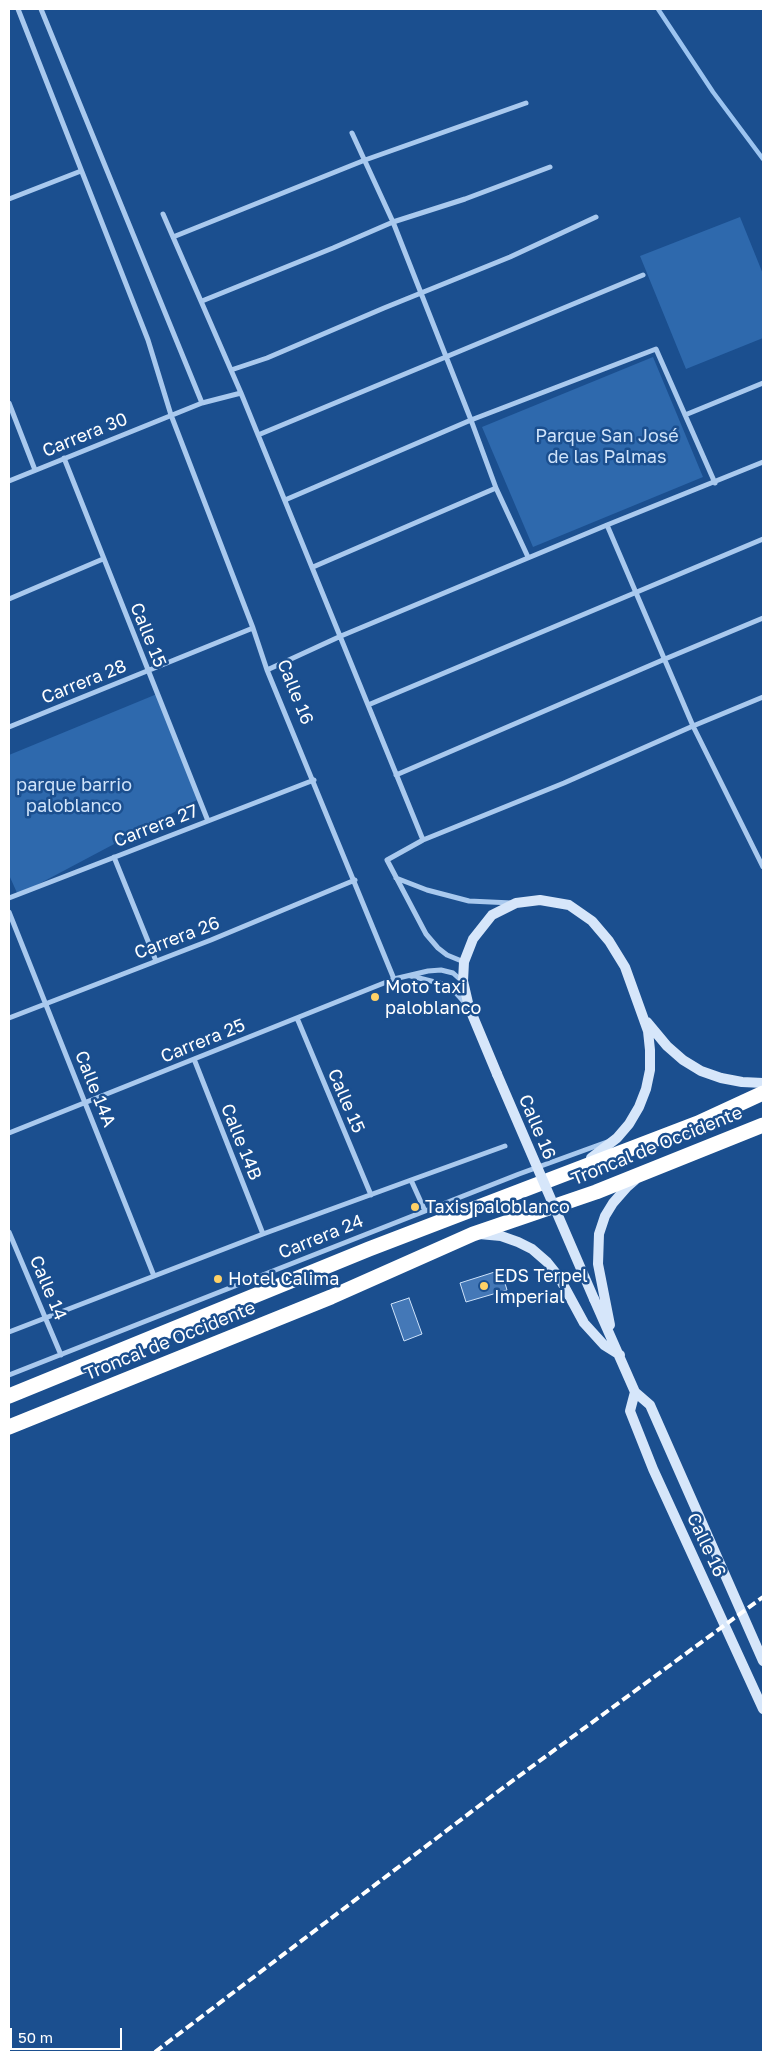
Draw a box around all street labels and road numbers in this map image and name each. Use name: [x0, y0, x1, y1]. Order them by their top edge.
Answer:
street label: Carrera 30: [39, 408, 131, 462]
street label: Calle 15: [125, 599, 171, 671]
street label: Carrera 28: [38, 655, 130, 709]
street label: Calle 16: [272, 656, 318, 728]
street label: Carrera 27: [111, 800, 201, 852]
street label: Carrera 26: [131, 912, 223, 964]
street label: Carrera 25: [158, 1014, 248, 1068]
street label: Calle 14A: [70, 1048, 120, 1130]
street label: Calle 15: [323, 1066, 369, 1136]
street label: Calle 16: [514, 1091, 560, 1163]
street label: Calle 14B: [216, 1101, 266, 1183]
street label: Troncal de Occidente: [568, 1102, 746, 1190]
street label: Carrera 24: [275, 1210, 367, 1264]
street label: Calle 14: [25, 1252, 71, 1324]
street label: Troncal de Occidente: [81, 1297, 259, 1385]
street label: Calle 16: [682, 1509, 730, 1581]

